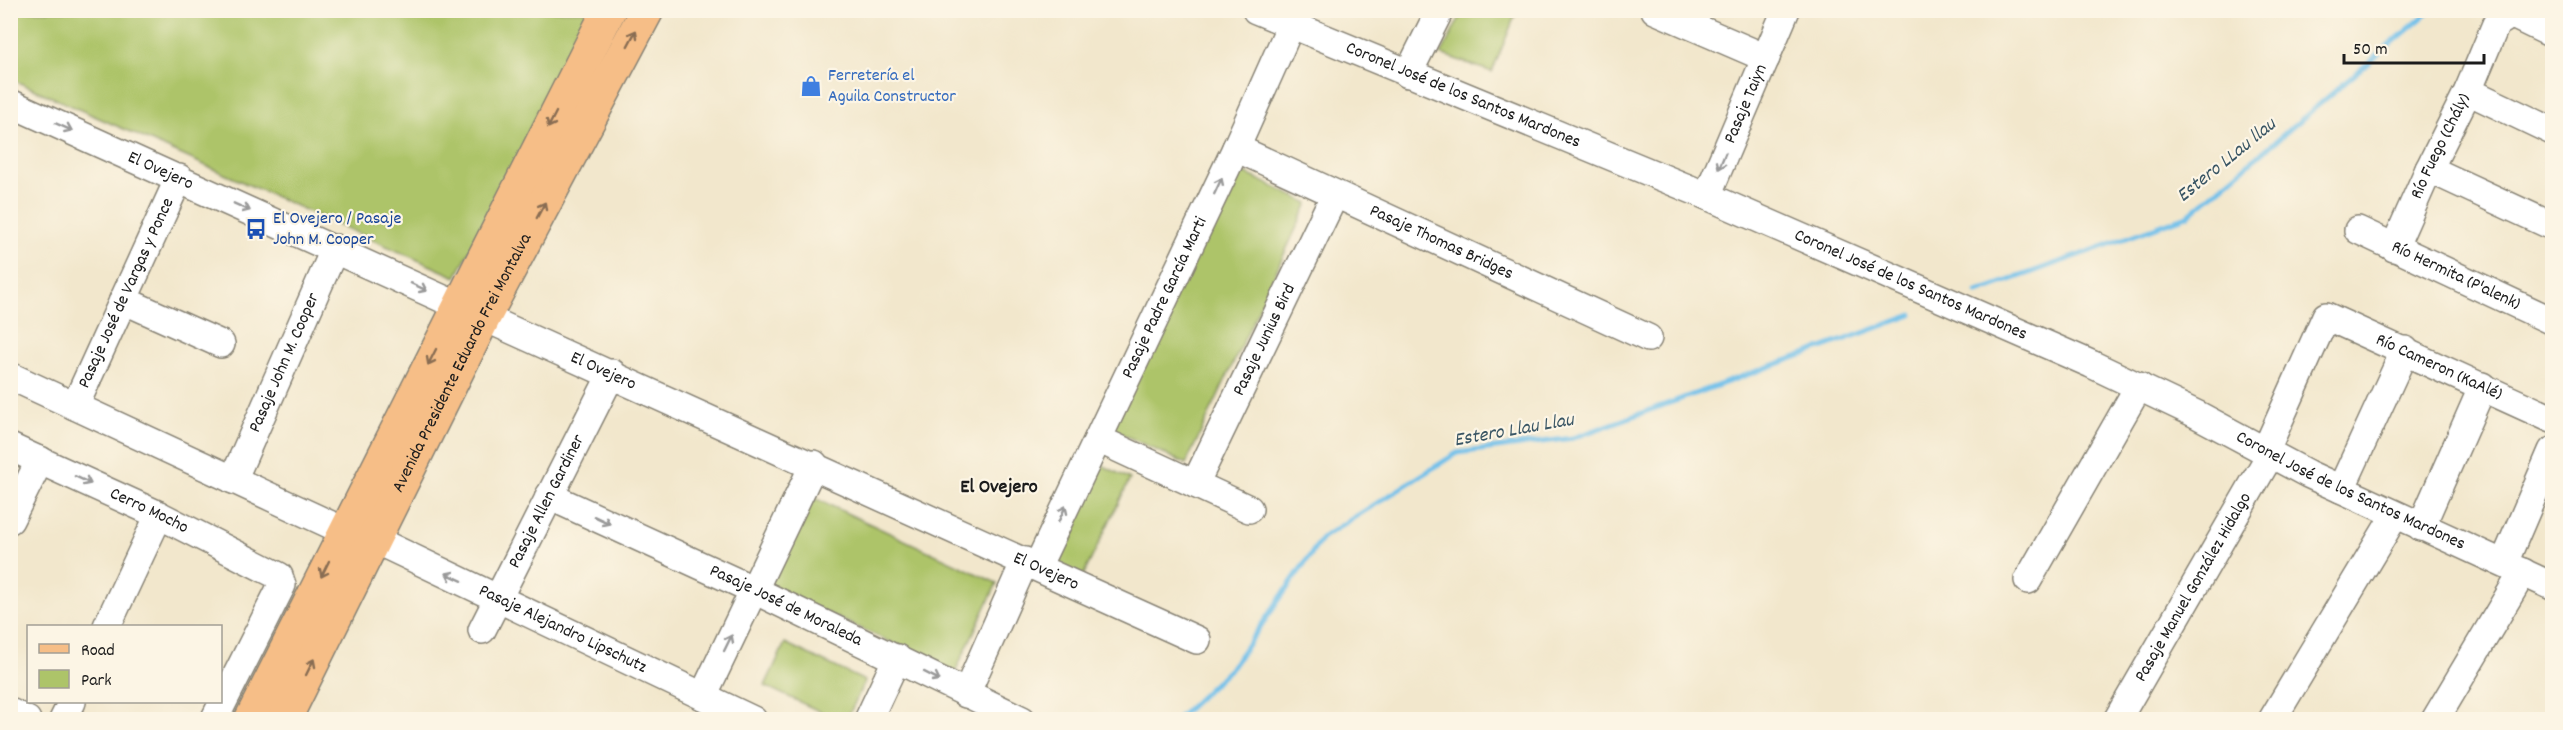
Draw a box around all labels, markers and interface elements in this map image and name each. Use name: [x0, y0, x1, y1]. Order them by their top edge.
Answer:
scale bar: [2344, 27, 2484, 65]
one-way arrow: [626, 30, 638, 47]
street label: Coronel José de los Santos Mardones: [1342, 36, 1584, 155]
text: 50 m: [2353, 38, 2388, 63]
street label: Pasaje Taiyn: [1718, 60, 1774, 148]
place label: Ferretería el Aguila Constructor: [828, 64, 956, 110]
shop icon: Ferretería el Aguila Constructor: [799, 74, 823, 98]
street label: Río Fuego (Chály): [2405, 89, 2477, 203]
one-way arrow: [546, 110, 558, 128]
water label: Estero LLau llau: [2171, 111, 2284, 210]
one-way arrow: [54, 121, 72, 133]
street label: El Ovejero: [123, 145, 197, 197]
one-way arrow: [1716, 151, 1727, 170]
one-way arrow: [1213, 177, 1225, 195]
street label: Pasaje José de Vargas y Ponce: [72, 194, 181, 393]
street label: Pasaje Thomas Bridges: [1365, 199, 1517, 287]
one-way arrow: [232, 201, 250, 213]
one-way arrow: [535, 202, 547, 219]
place label: El Ovejero / Pasaje John M. Cooper: [273, 207, 401, 253]
street label: Pasaje Padre García Marti: [1116, 213, 1214, 383]
bus stop icon: El Ovejero / Pasaje John M. Cooper: [244, 217, 268, 241]
street label: Coronel José de los Santos Mardones: [1790, 223, 2031, 347]
street label: Avenida Presidente Eduardo Frei Montalva: [386, 229, 539, 497]
street label: Río Hermita (P'alenk): [2387, 235, 2525, 317]
street label: Pasaje Junius Bird: [1227, 280, 1302, 400]
one-way arrow: [410, 282, 428, 293]
street label: Pasaje John M. Cooper: [243, 289, 326, 437]
street label: Río Cameron (KaAlé): [2371, 328, 2506, 407]
street label: El Ovejero: [566, 346, 640, 397]
one-way arrow: [426, 348, 437, 366]
water label: Estero Llau Llau: [1452, 406, 1577, 455]
street label: Coronel José de los Santos Mardones: [2231, 425, 2469, 557]
street label: Pasaje Allen Gardiner: [503, 430, 592, 573]
one-way arrow: [73, 474, 91, 486]
district label: El Ovejero: [960, 474, 1038, 502]
street label: Cerro Mocho: [106, 482, 193, 540]
street label: Pasaje Manuel González Hidalgo: [2129, 488, 2258, 687]
one-way arrow: [1057, 505, 1069, 523]
one-way arrow: [592, 515, 610, 526]
street label: El Ovejero: [1009, 546, 1083, 597]
one-way arrow: [319, 559, 330, 577]
street label: Pasaje José de Moraleda: [705, 559, 867, 653]
one-way arrow: [445, 570, 463, 582]
street label: Pasaje Alejandro Lipschutz: [474, 579, 651, 680]
legend: [27, 625, 222, 703]
one-way arrow: [723, 635, 735, 653]
text: Road: [81, 639, 115, 664]
one-way arrow: [305, 658, 317, 676]
text: Park: [81, 669, 112, 694]
one-way arrow: [922, 671, 940, 682]

